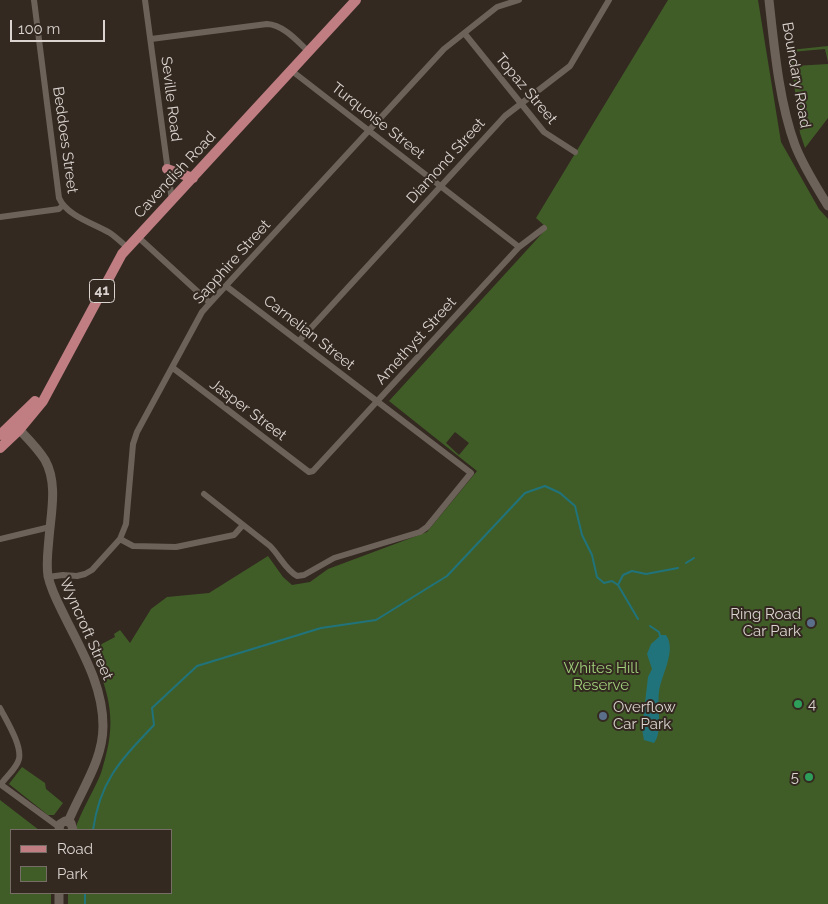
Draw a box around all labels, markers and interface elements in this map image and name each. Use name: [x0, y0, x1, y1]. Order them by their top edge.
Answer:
scale bar: [12, 10, 108, 42]
text: 100 m: [18, 20, 60, 38]
street label: Boundary Road: [778, 21, 814, 129]
street label: Topaz Street: [491, 50, 561, 128]
street label: Seville Road: [157, 55, 185, 143]
street label: Turquoise Street: [328, 79, 428, 163]
street label: Beddoes Street: [49, 85, 81, 195]
street label: Diamond Street: [403, 115, 489, 207]
street label: Cavendish Road: [130, 128, 220, 222]
street label: Sapphire Street: [189, 216, 275, 308]
road number: 41: [90, 280, 114, 302]
street label: Carnelian Street: [260, 292, 358, 374]
street label: Amethyst Street: [372, 293, 460, 389]
street label: Jasper Street: [206, 375, 290, 445]
street label: Wyncroft Street: [55, 575, 117, 683]
place label: Ring Road Car Park: [730, 605, 801, 640]
marker: Ring Road Car Park: [805, 617, 817, 629]
park label: Whites Hill Reserve: [564, 659, 638, 694]
place label: 4: [808, 695, 816, 713]
place label: Overflow Car Park: [613, 698, 676, 733]
marker: 4: [792, 698, 804, 710]
marker: Overflow Car Park: [597, 710, 609, 722]
place label: 5: [791, 768, 799, 786]
marker: 5: [803, 771, 815, 783]
legend: [10, 829, 172, 894]
text: Road: [57, 840, 93, 858]
text: Park: [57, 865, 88, 883]

